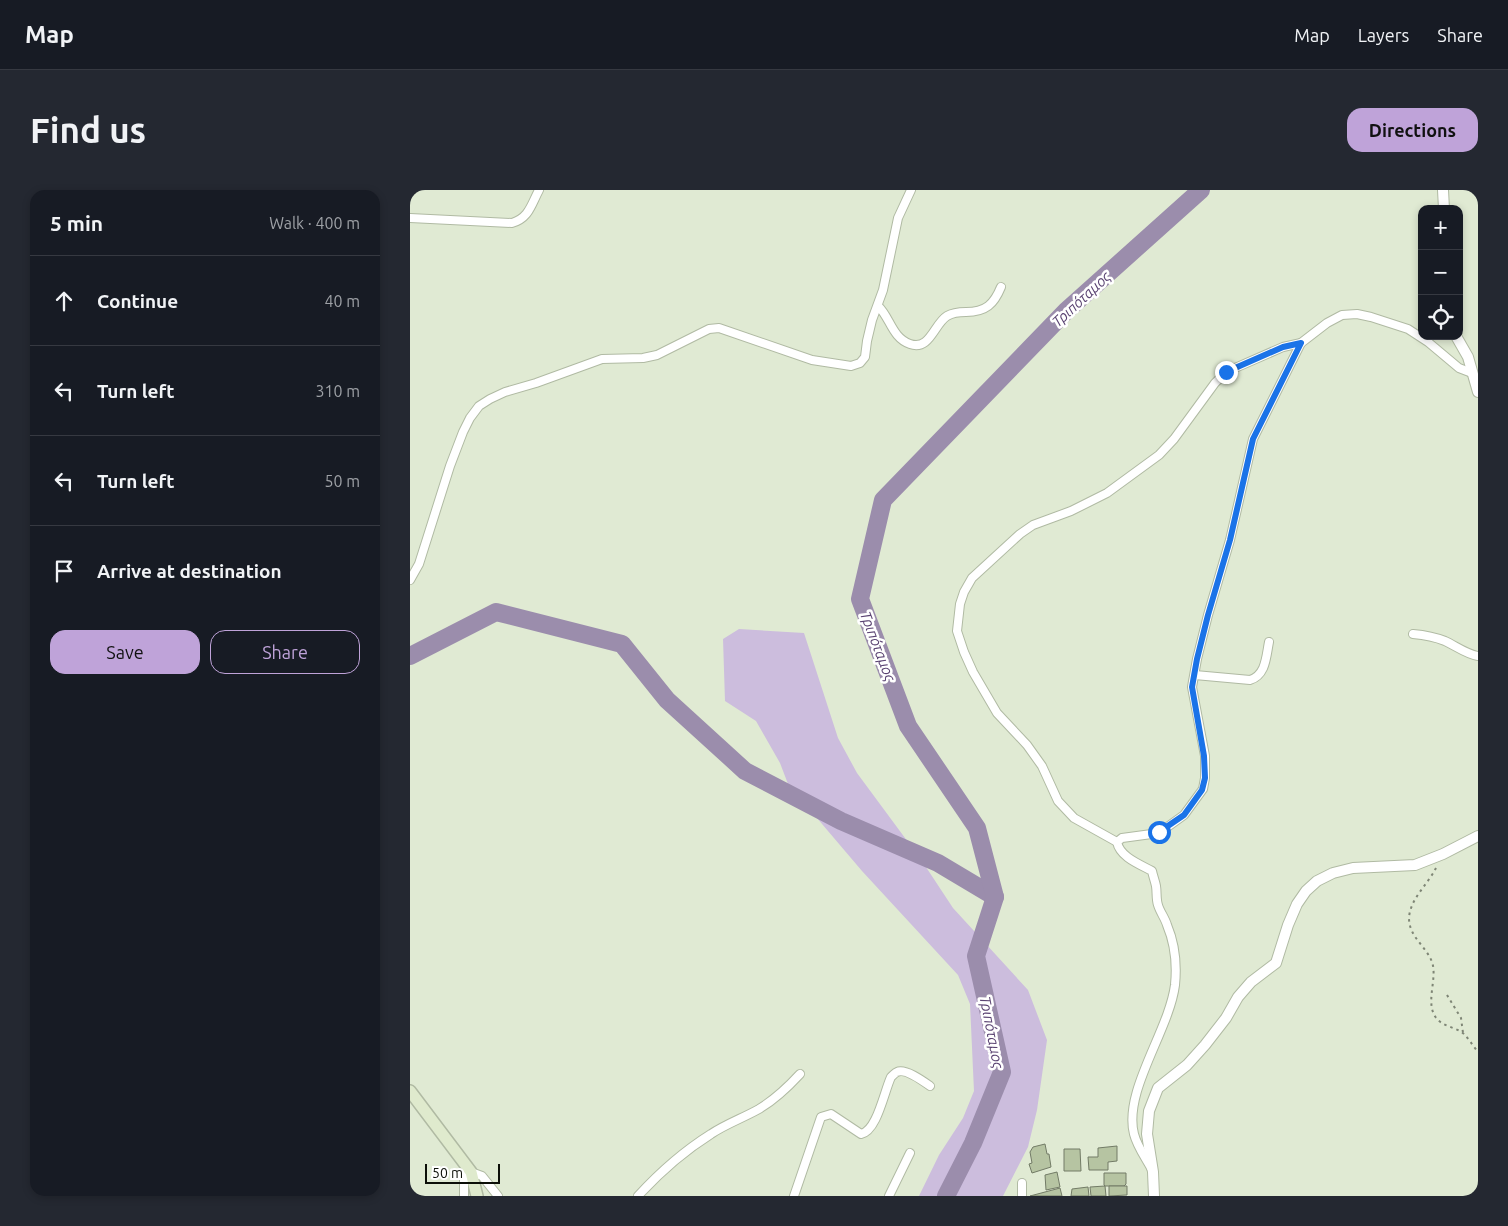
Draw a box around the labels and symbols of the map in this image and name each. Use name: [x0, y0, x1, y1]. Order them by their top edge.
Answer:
water label: Τριπόταμος: [1048, 267, 1114, 330]
route end: [1215, 361, 1238, 384]
water label: Τριπόταμος: [857, 609, 899, 684]
route start: [1148, 821, 1171, 844]
water label: Τριπόταμος: [977, 994, 1007, 1070]
scale bar: [425, 1161, 500, 1184]

